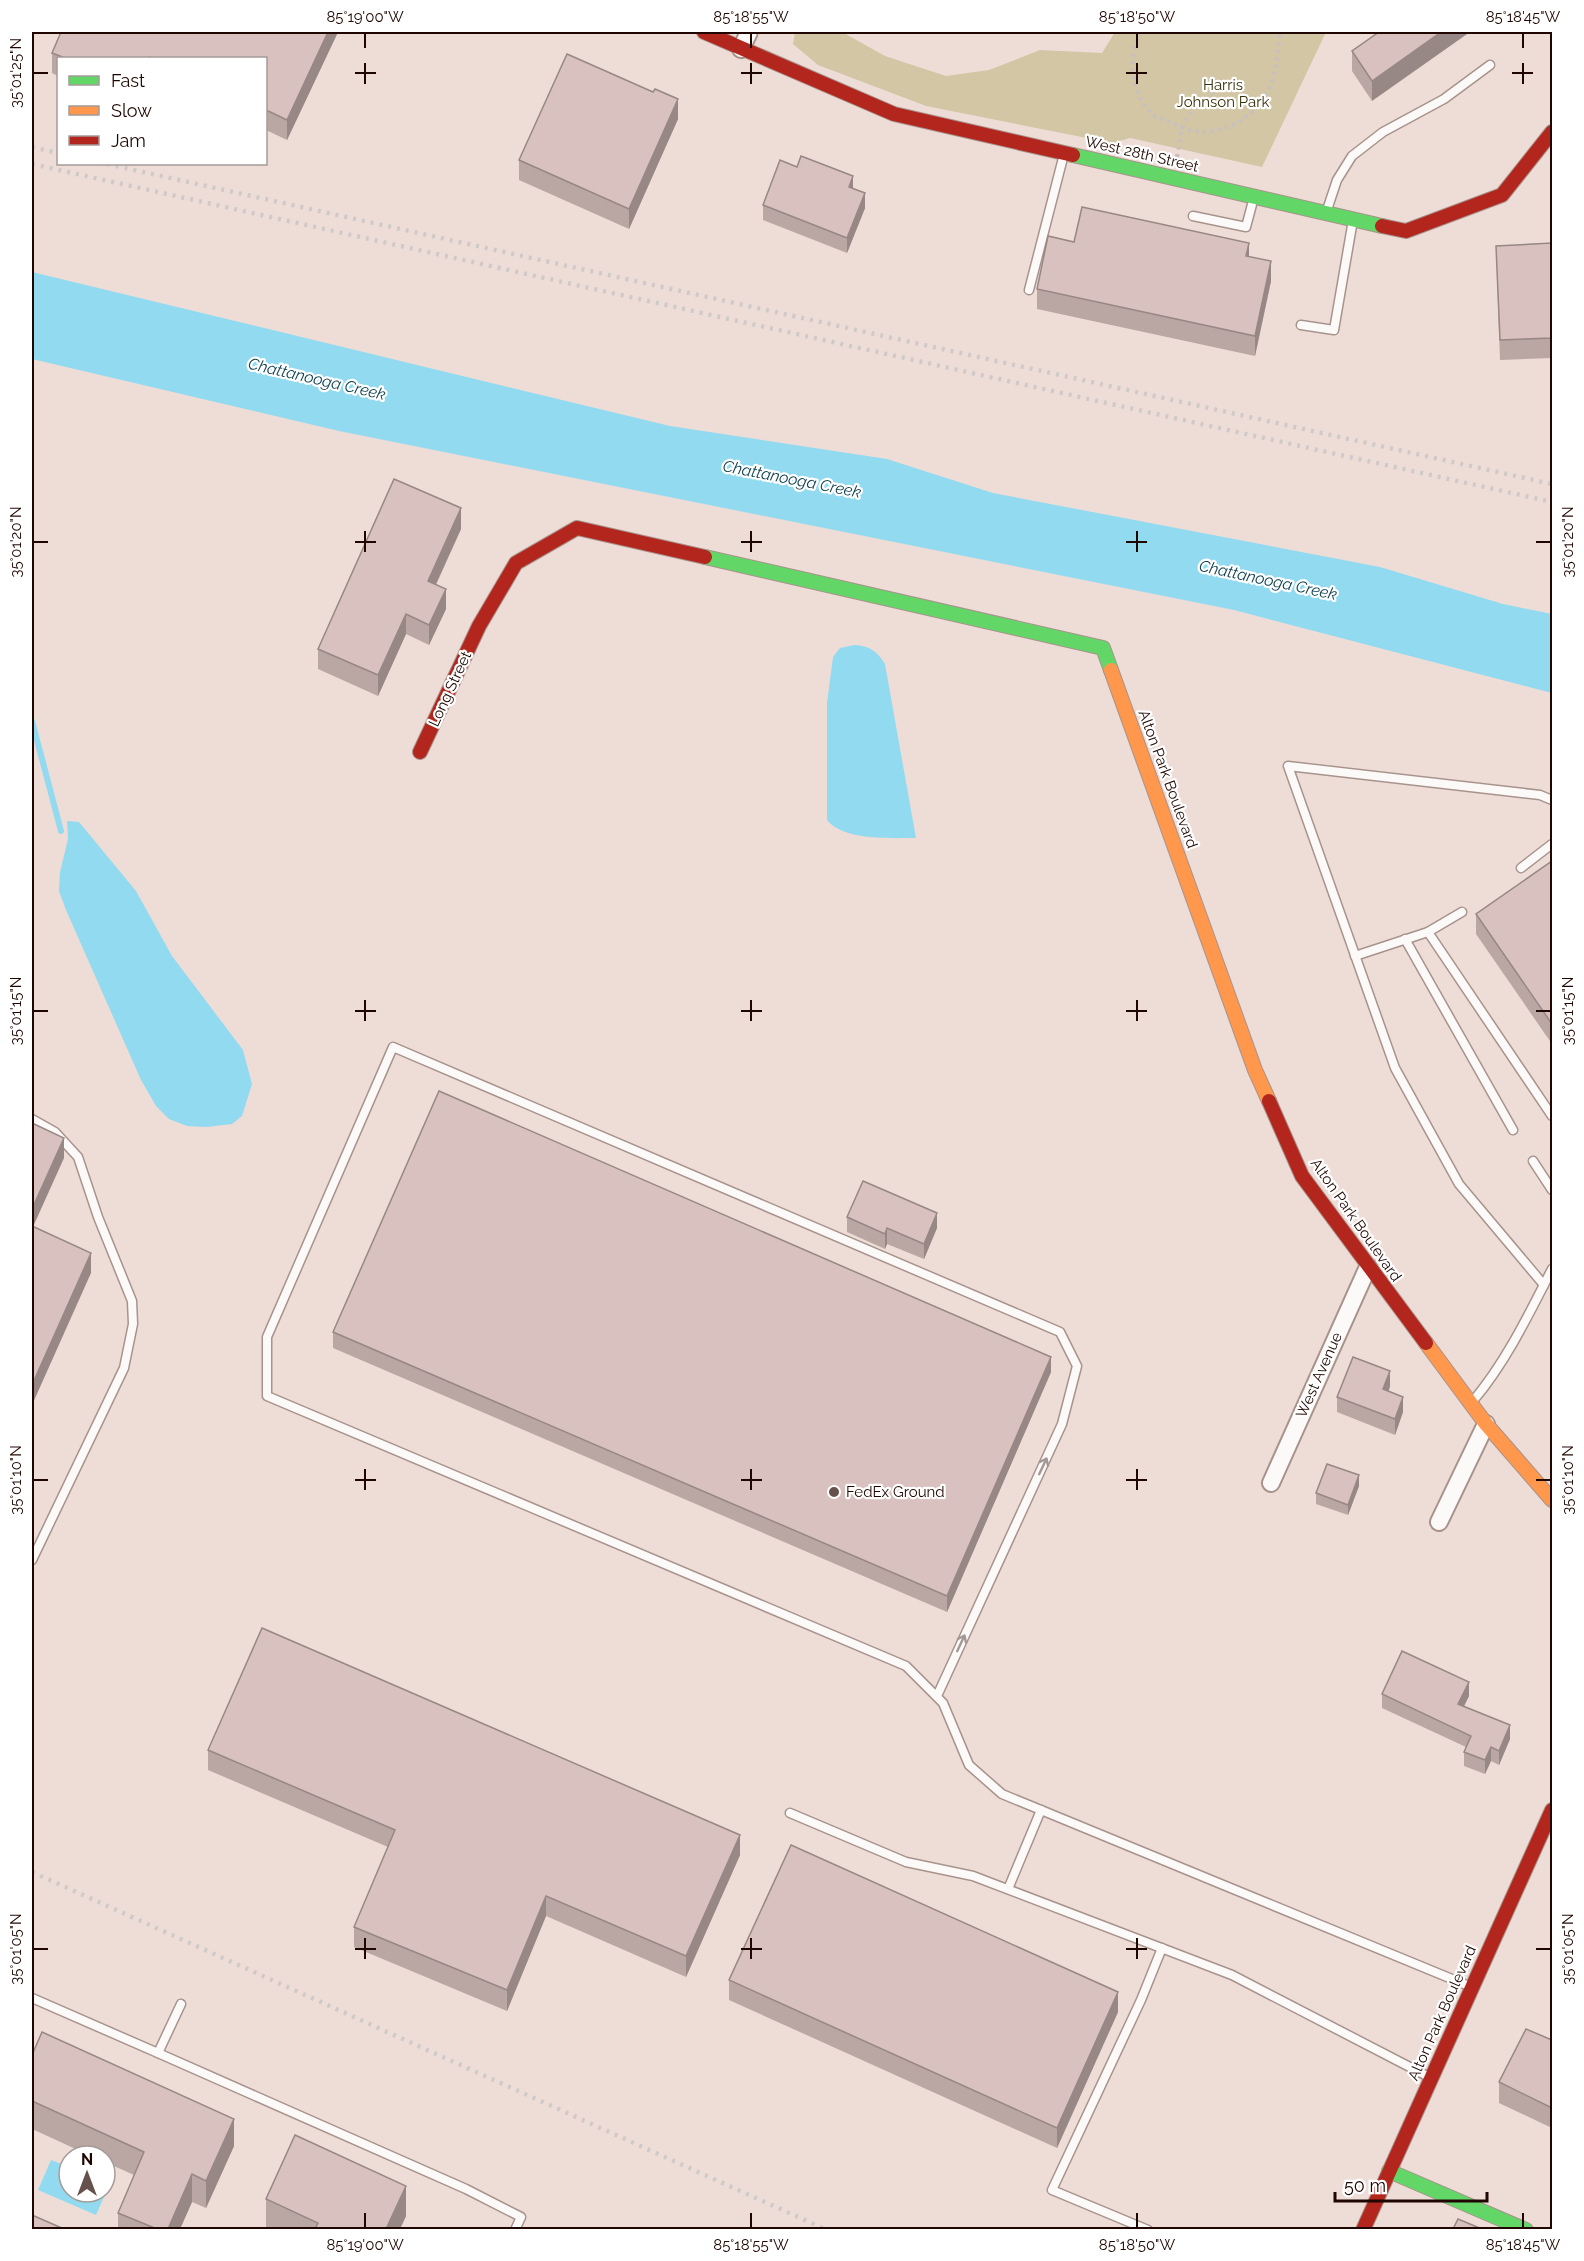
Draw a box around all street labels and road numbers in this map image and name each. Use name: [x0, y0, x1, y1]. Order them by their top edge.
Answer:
street label: West 28th Street: [1084, 132, 1200, 176]
street label: Long Street: [425, 649, 475, 729]
street label: Alton Park Boulevard: [1135, 707, 1201, 851]
street label: Alton Park Boulevard: [1307, 1155, 1405, 1285]
street label: West Avenue: [1292, 1329, 1346, 1421]
street label: Alton Park Boulevard: [1404, 1943, 1480, 2083]

